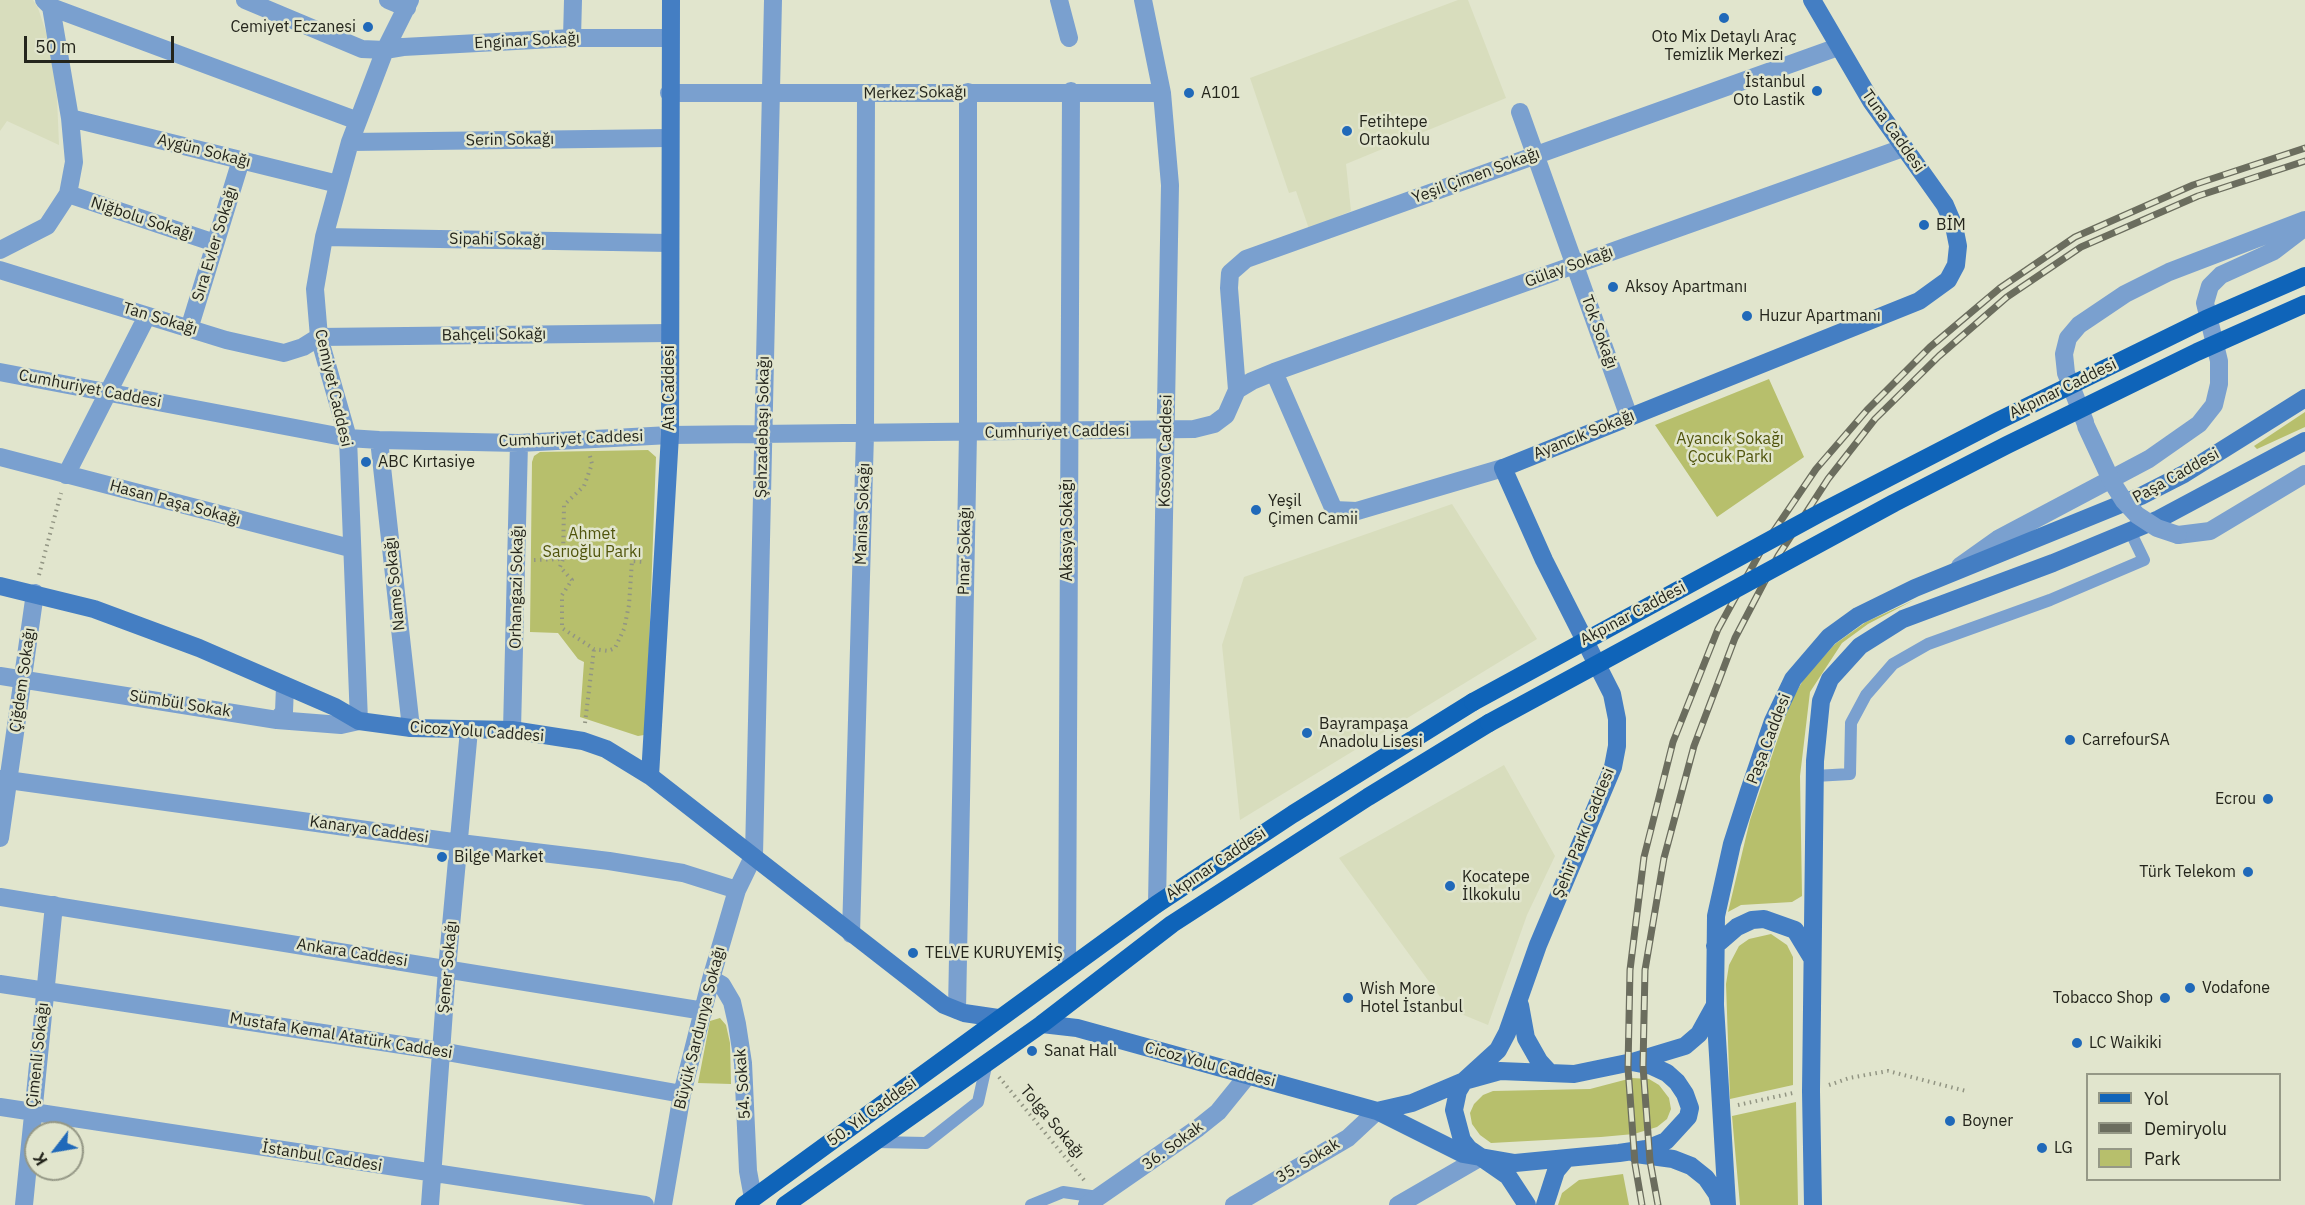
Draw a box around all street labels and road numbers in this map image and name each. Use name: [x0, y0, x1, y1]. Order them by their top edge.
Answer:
street label: Enginar Sokağı: [474, 29, 580, 53]
street label: Merkez Sokağı: [863, 82, 967, 104]
street label: Tuna Caddesi: [1857, 86, 1929, 176]
street label: Aygün Sokağı: [155, 130, 253, 172]
street label: Serin Sokağı: [466, 130, 554, 150]
street label: Yeşil Çimen Sokağı: [1409, 144, 1543, 208]
street label: Sıra Evler Sokağı: [188, 184, 242, 304]
street label: Niğbolu Sokağı: [88, 193, 196, 245]
street label: Sipahi Sokağı: [449, 230, 545, 250]
street label: Gülay Sokağı: [1522, 242, 1616, 292]
street label: Tok Sokağı: [1577, 293, 1621, 371]
street label: Tan Sokağı: [120, 299, 200, 339]
street label: Bahçeli Sokağı: [442, 324, 546, 346]
street label: Cemiyet Caddesi: [310, 327, 356, 449]
street label: Ata Caddesi: [659, 345, 679, 431]
street label: Akpınar Caddesi: [2006, 355, 2120, 423]
street label: Şehzadebaşı Sokağı: [752, 356, 774, 498]
street label: Cumhuriyet Caddesi: [17, 366, 163, 412]
street label: Kosova Caddesi: [1155, 394, 1177, 508]
street label: Ayancık Sokağı: [1531, 406, 1637, 464]
street label: Cumhuriyet Caddesi: [984, 421, 1130, 443]
street label: Cumhuriyet Caddesi: [498, 427, 644, 451]
street label: Paşa Caddesi: [2129, 444, 2223, 508]
street label: Manisa Sokağı: [852, 463, 874, 565]
street label: Hasan Paşa Sokağı: [107, 476, 243, 530]
street label: Akasya Sokağı: [1057, 479, 1077, 581]
street label: Pınar Sokağı: [955, 507, 975, 595]
street label: Orhangazi Sokağı: [506, 525, 528, 649]
street label: Name Sokağı: [381, 536, 409, 632]
street label: Akpınar Caddesi: [1577, 578, 1689, 650]
street label: Çiğdem Sokağı: [6, 626, 40, 734]
street label: Sümbül Sokak: [128, 687, 232, 721]
street label: Paşa Caddesi: [1743, 691, 1795, 787]
street label: Cicoz Yolu Caddesi: [409, 718, 545, 746]
street label: Şehir Parkı Caddesi: [1549, 765, 1619, 901]
street label: Kanarya Caddesi: [308, 812, 430, 848]
street label: Akpınar Caddesi: [1162, 823, 1270, 905]
street label: Şener Sokağı: [434, 920, 462, 1014]
street label: Ankara Caddesi: [295, 935, 409, 971]
street label: Büyük Sardunya Sokağı: [670, 944, 730, 1112]
street label: Çimenli Sokağı: [23, 1002, 53, 1108]
street label: Mustafa Kemal Atatürk Caddesi: [228, 1009, 454, 1063]
street label: Cicoz Yolu Caddesi: [1143, 1038, 1277, 1092]
street label: 54. Sokak: [731, 1048, 755, 1120]
street label: 50. Yıl Caddesi: [824, 1073, 920, 1151]
street label: Tolga Sokağı: [1016, 1081, 1088, 1163]
street label: 36. Sokak: [1139, 1117, 1207, 1175]
street label: 35. Sokak: [1273, 1135, 1343, 1187]
street label: İstanbul Caddesi: [261, 1138, 383, 1176]

